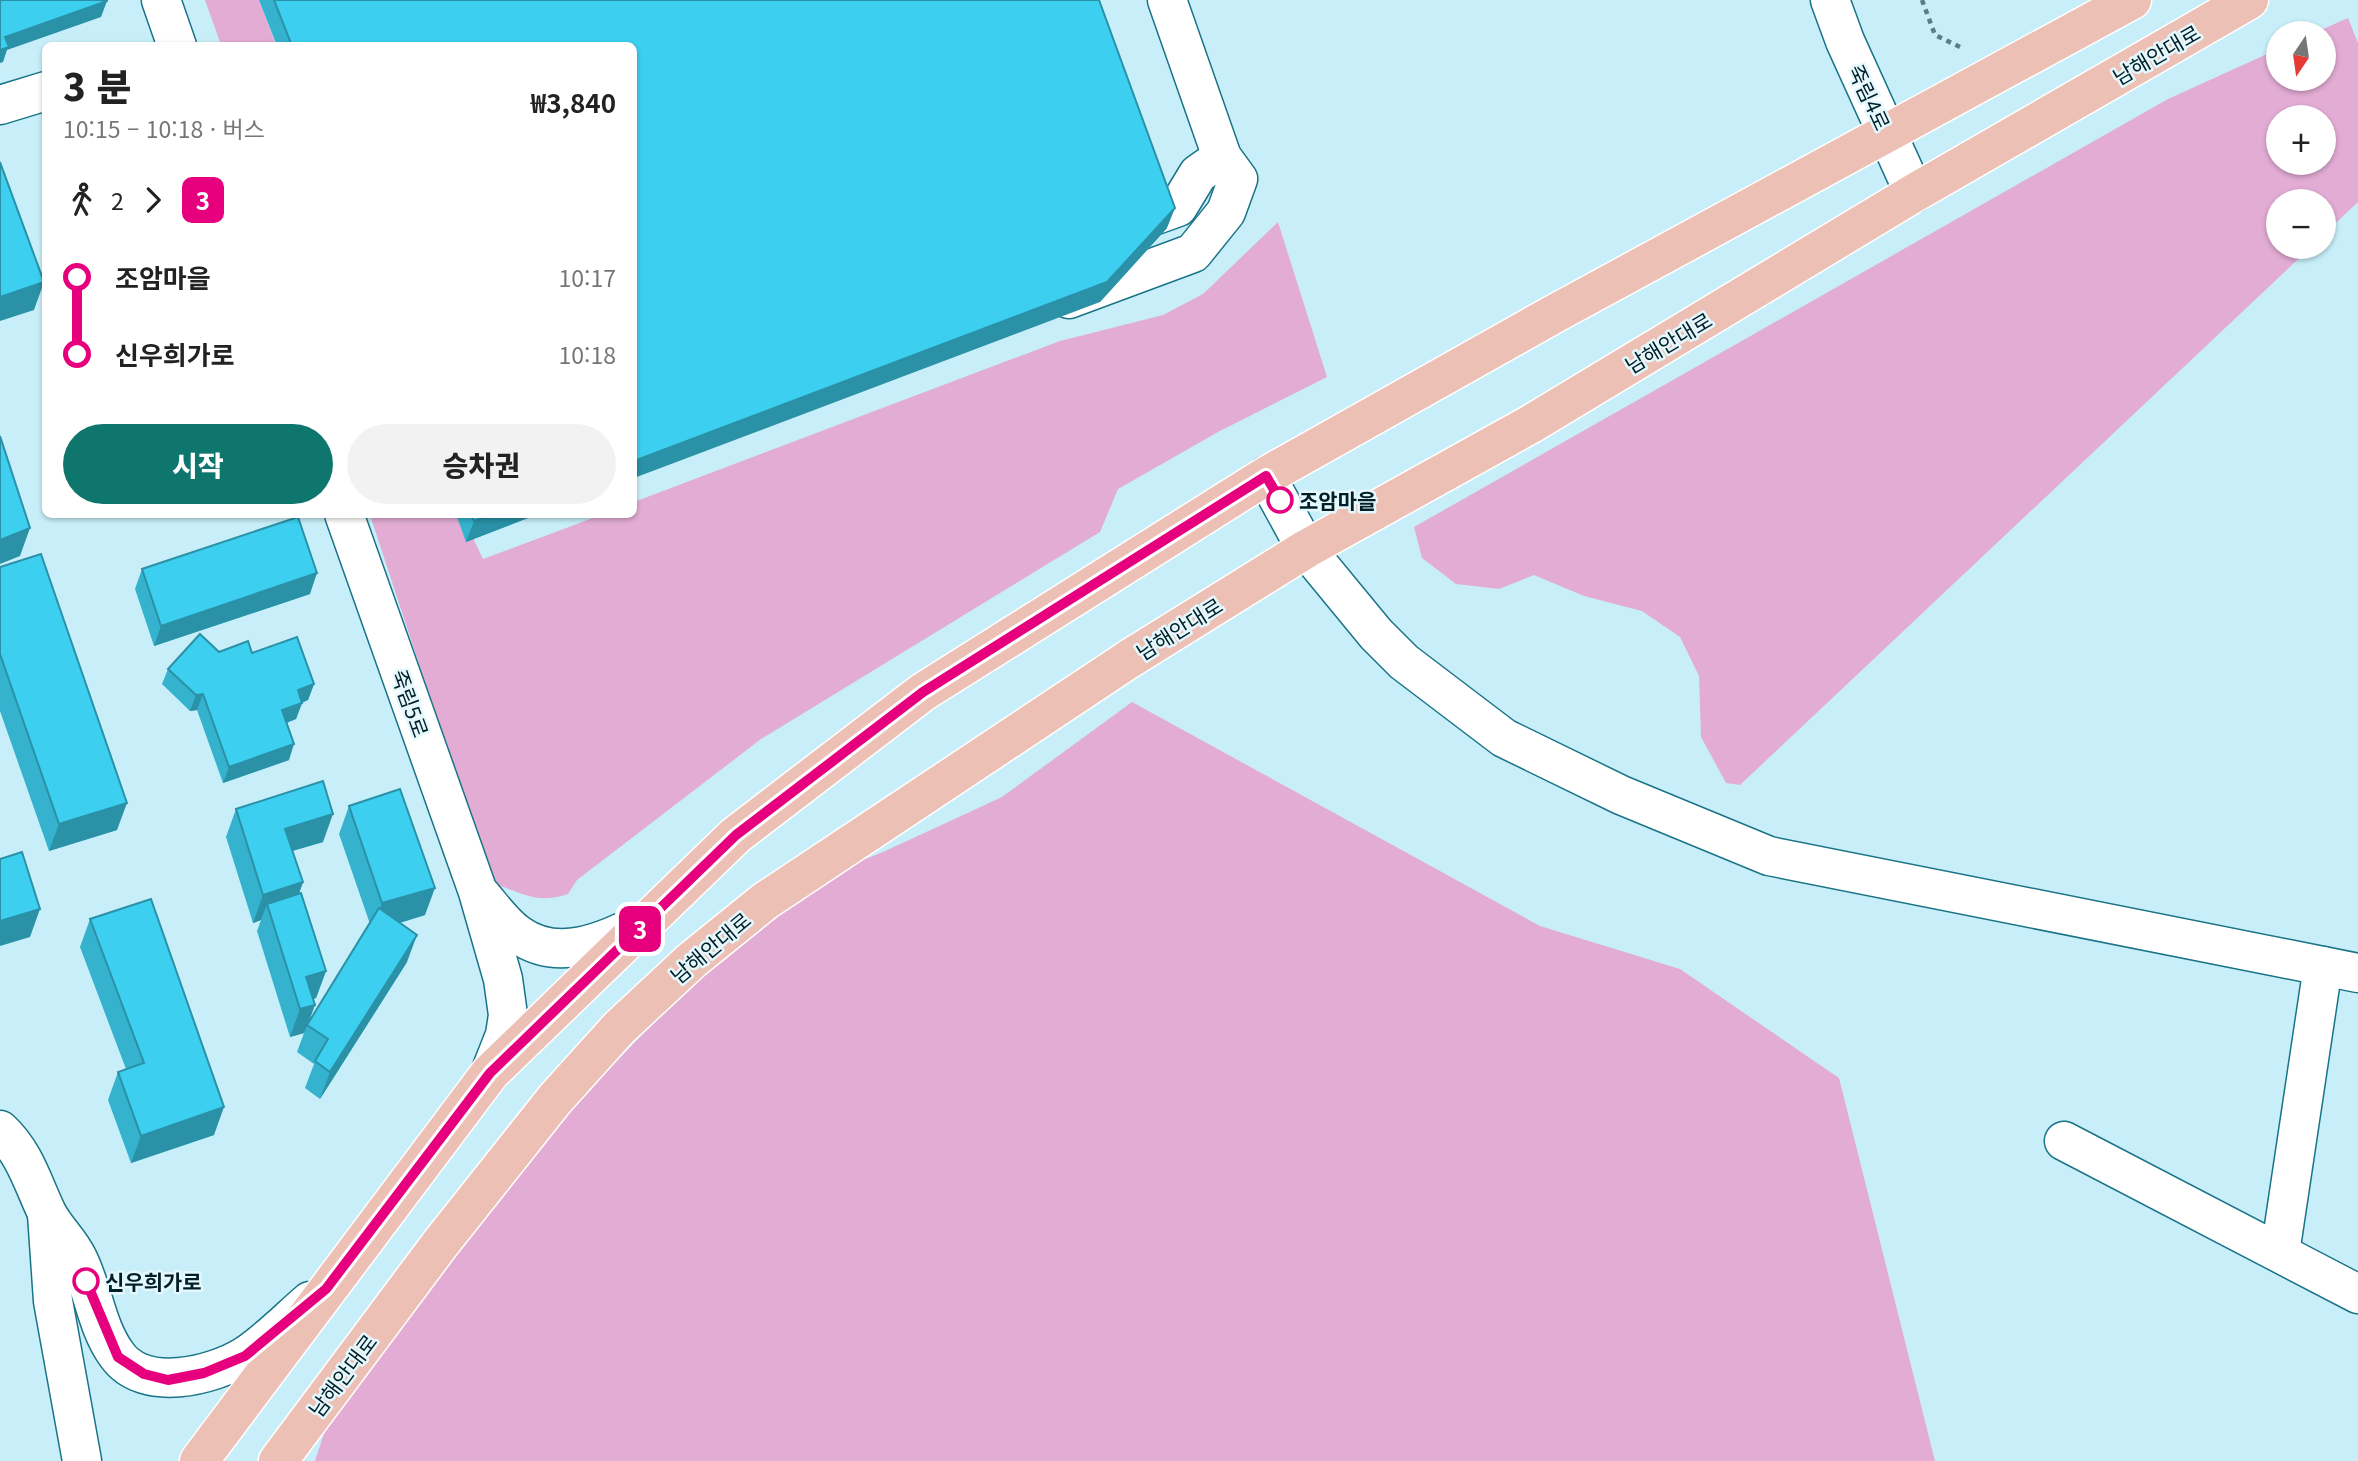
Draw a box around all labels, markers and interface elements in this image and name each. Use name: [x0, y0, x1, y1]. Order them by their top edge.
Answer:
street label: 남해안대로: [2107, 17, 2205, 91]
north arrow: [2266, 21, 2336, 91]
map controls: [2266, 21, 2336, 259]
text: 3 분: [63, 57, 131, 112]
street label: 죽림4로: [1842, 59, 1898, 135]
text: ₩3,840: [531, 83, 616, 120]
button: +: [2266, 105, 2336, 175]
text: 10:15 – 10:18 · 버스: [63, 111, 265, 145]
icon: walk: [63, 181, 101, 219]
icon: forward: [134, 181, 172, 219]
text: 3: [196, 182, 210, 217]
text: 2: [111, 183, 124, 217]
button: −: [2266, 189, 2336, 259]
text: 조암마을: [115, 258, 211, 295]
text: 10:17: [559, 260, 616, 294]
street label: 남해안대로: [1619, 304, 1717, 380]
text: 신우희가로: [115, 335, 235, 372]
text: 10:18: [559, 337, 616, 371]
button: 시작: [63, 424, 333, 504]
button: 승차권: [347, 424, 616, 504]
place label: 조암마을: [1299, 485, 1376, 515]
marker: 조암마을: [1267, 487, 1293, 513]
street label: 남해안대로: [1130, 590, 1228, 666]
street label: 죽림5로: [385, 665, 437, 741]
street label: 남해안대로: [663, 904, 757, 990]
line badge: 3: [617, 906, 663, 952]
text: 3: [633, 911, 647, 946]
place label: 신우희가로: [105, 1266, 202, 1296]
marker: 신우희가로: [73, 1268, 99, 1294]
street label: 남해안대로: [301, 1327, 383, 1423]

